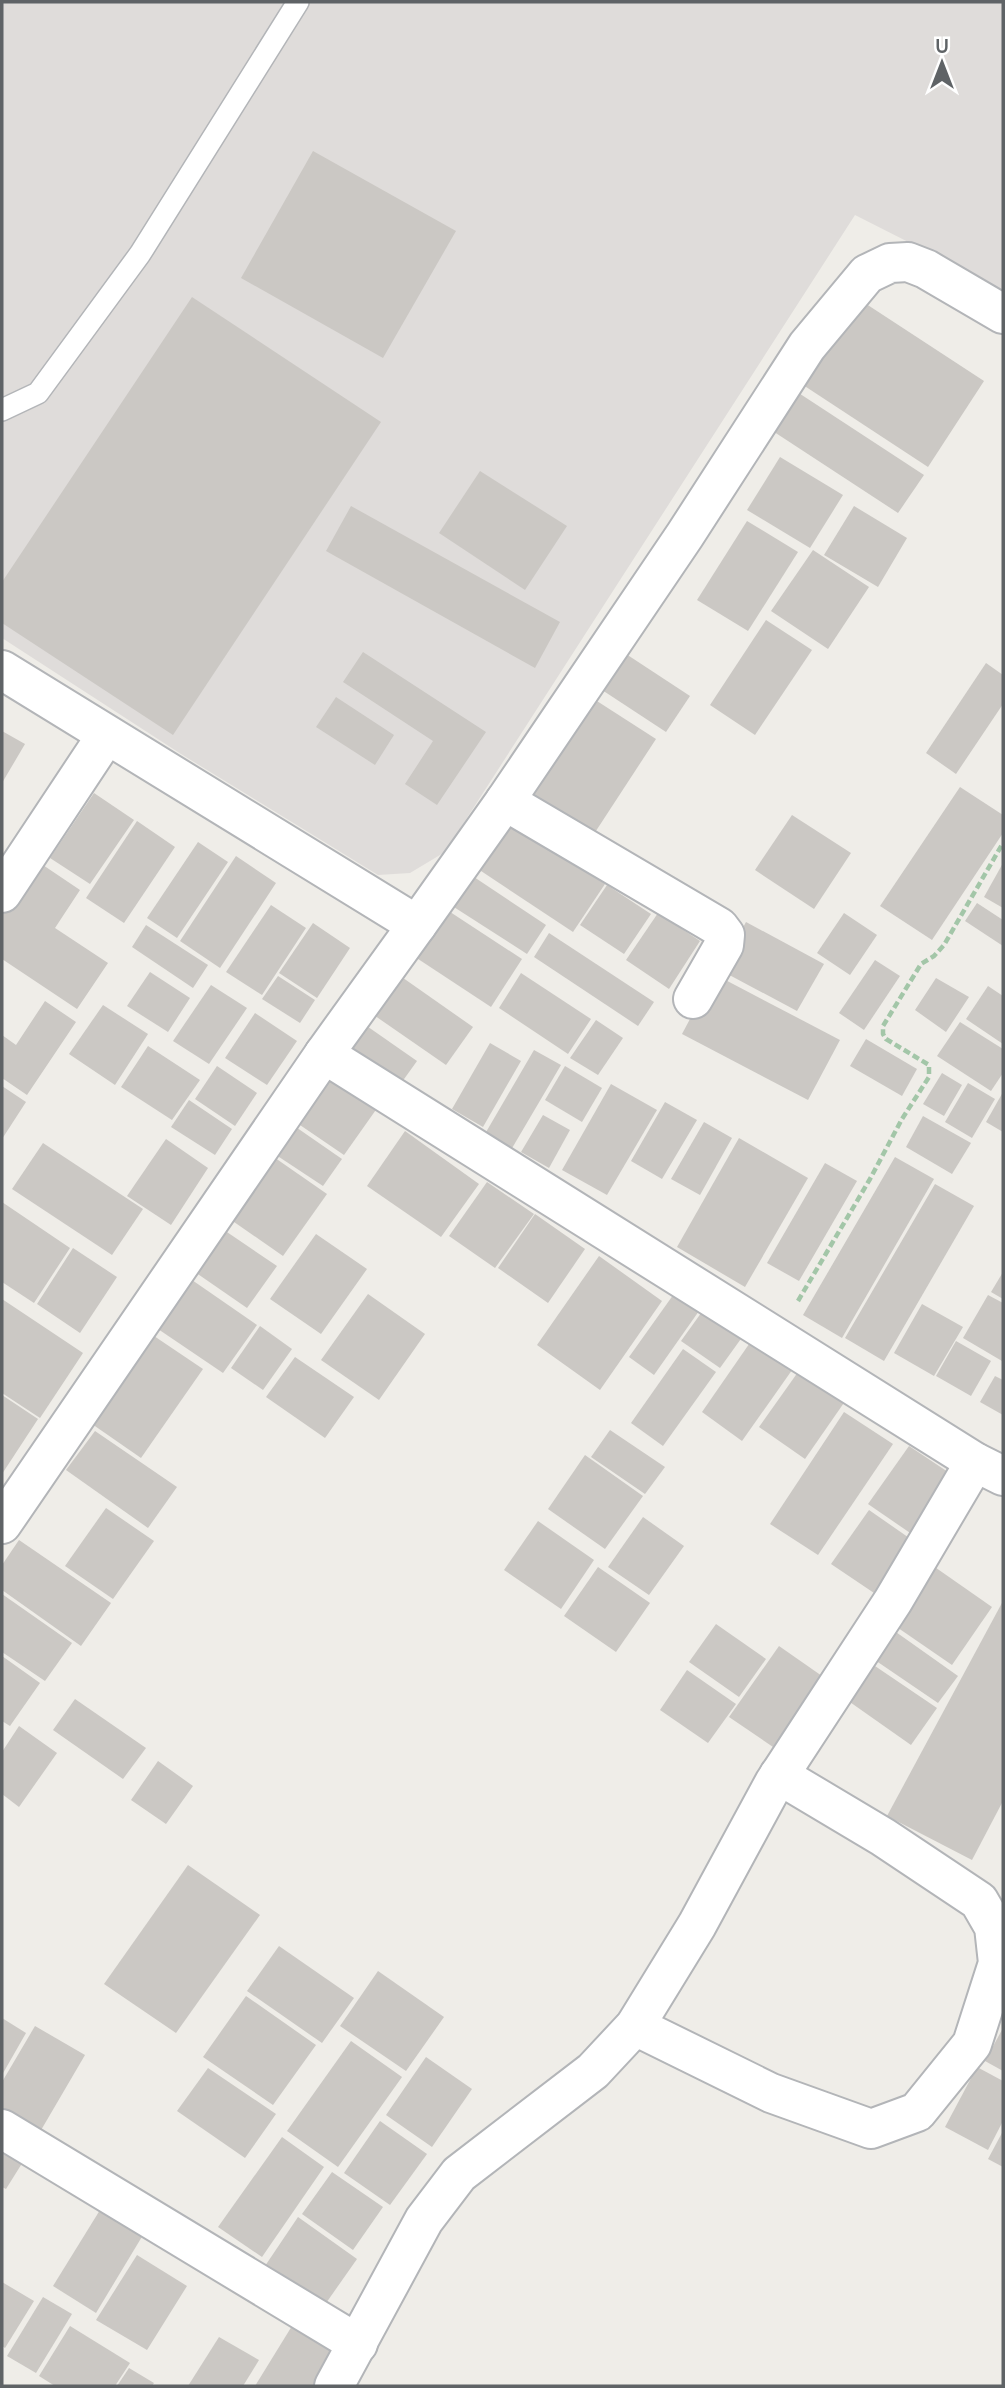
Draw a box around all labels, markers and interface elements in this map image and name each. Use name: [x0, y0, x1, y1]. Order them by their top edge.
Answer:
north arrow: [907, 28, 977, 98]
text: U: [935, 35, 949, 58]

